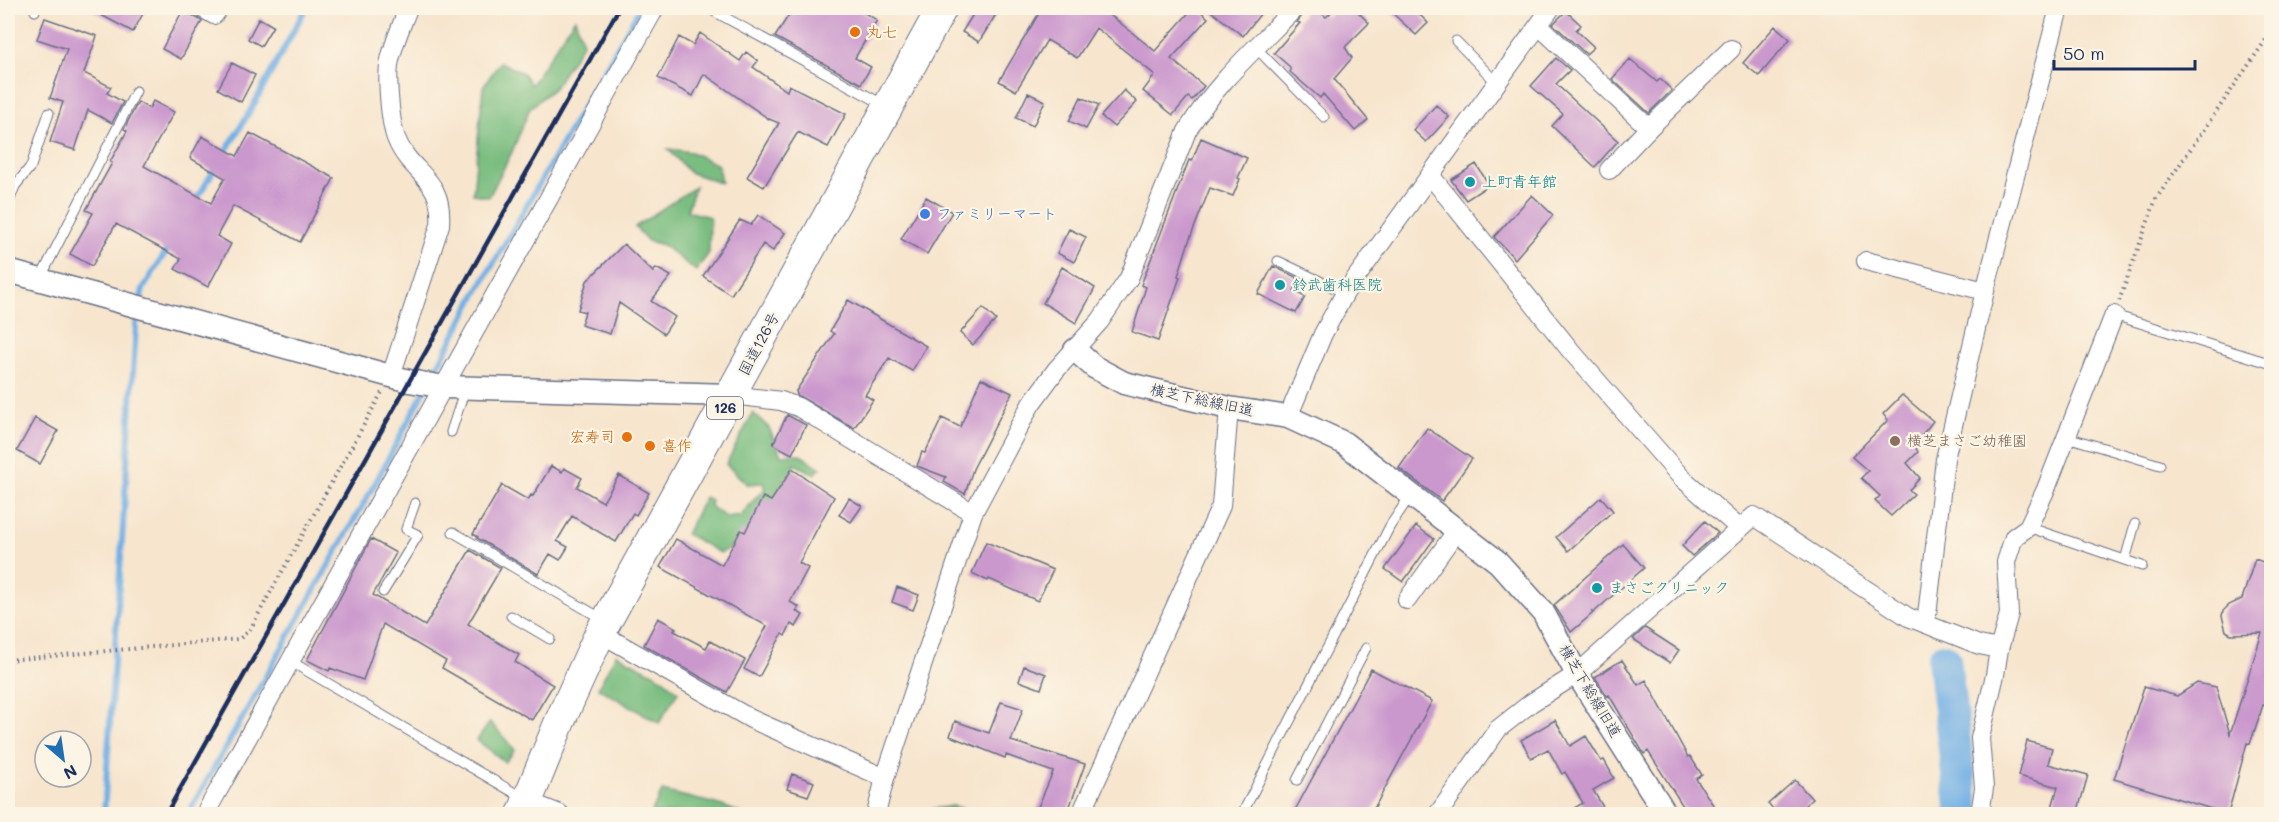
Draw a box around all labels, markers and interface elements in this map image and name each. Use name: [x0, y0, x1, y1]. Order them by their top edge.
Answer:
place label: 丸七: [867, 21, 897, 41]
marker: 丸七: [848, 25, 862, 39]
scale bar: [2054, 33, 2195, 71]
text: 50 m: [2063, 41, 2105, 65]
place label: 上町青年館: [1482, 171, 1557, 191]
marker: 上町青年館: [1463, 175, 1477, 189]
place label: ファミリーマート: [937, 203, 1057, 223]
marker: ファミリーマート: [918, 207, 932, 221]
place label: 鈴武歯科医院: [1292, 274, 1382, 294]
marker: 鈴武歯科医院: [1273, 278, 1287, 292]
street label: 国道126号: [733, 308, 783, 379]
street label: 横芝下総線旧道: [1149, 378, 1256, 420]
road number: 126: [707, 397, 743, 419]
place label: 宏寿司: [570, 426, 615, 446]
marker: 宏寿司: [620, 430, 634, 444]
place label: 横芝まさご幼稚園: [1907, 430, 2027, 450]
marker: 横芝まさご幼稚園: [1888, 434, 1902, 448]
place label: 喜作: [662, 435, 692, 455]
marker: 喜作: [643, 439, 657, 453]
place label: まさごクリニック: [1609, 577, 1729, 597]
marker: まさごクリニック: [1590, 581, 1604, 595]
street label: 横芝下総線旧道: [1555, 640, 1626, 741]
north arrow: [33, 729, 93, 789]
text: N: [60, 760, 81, 785]

